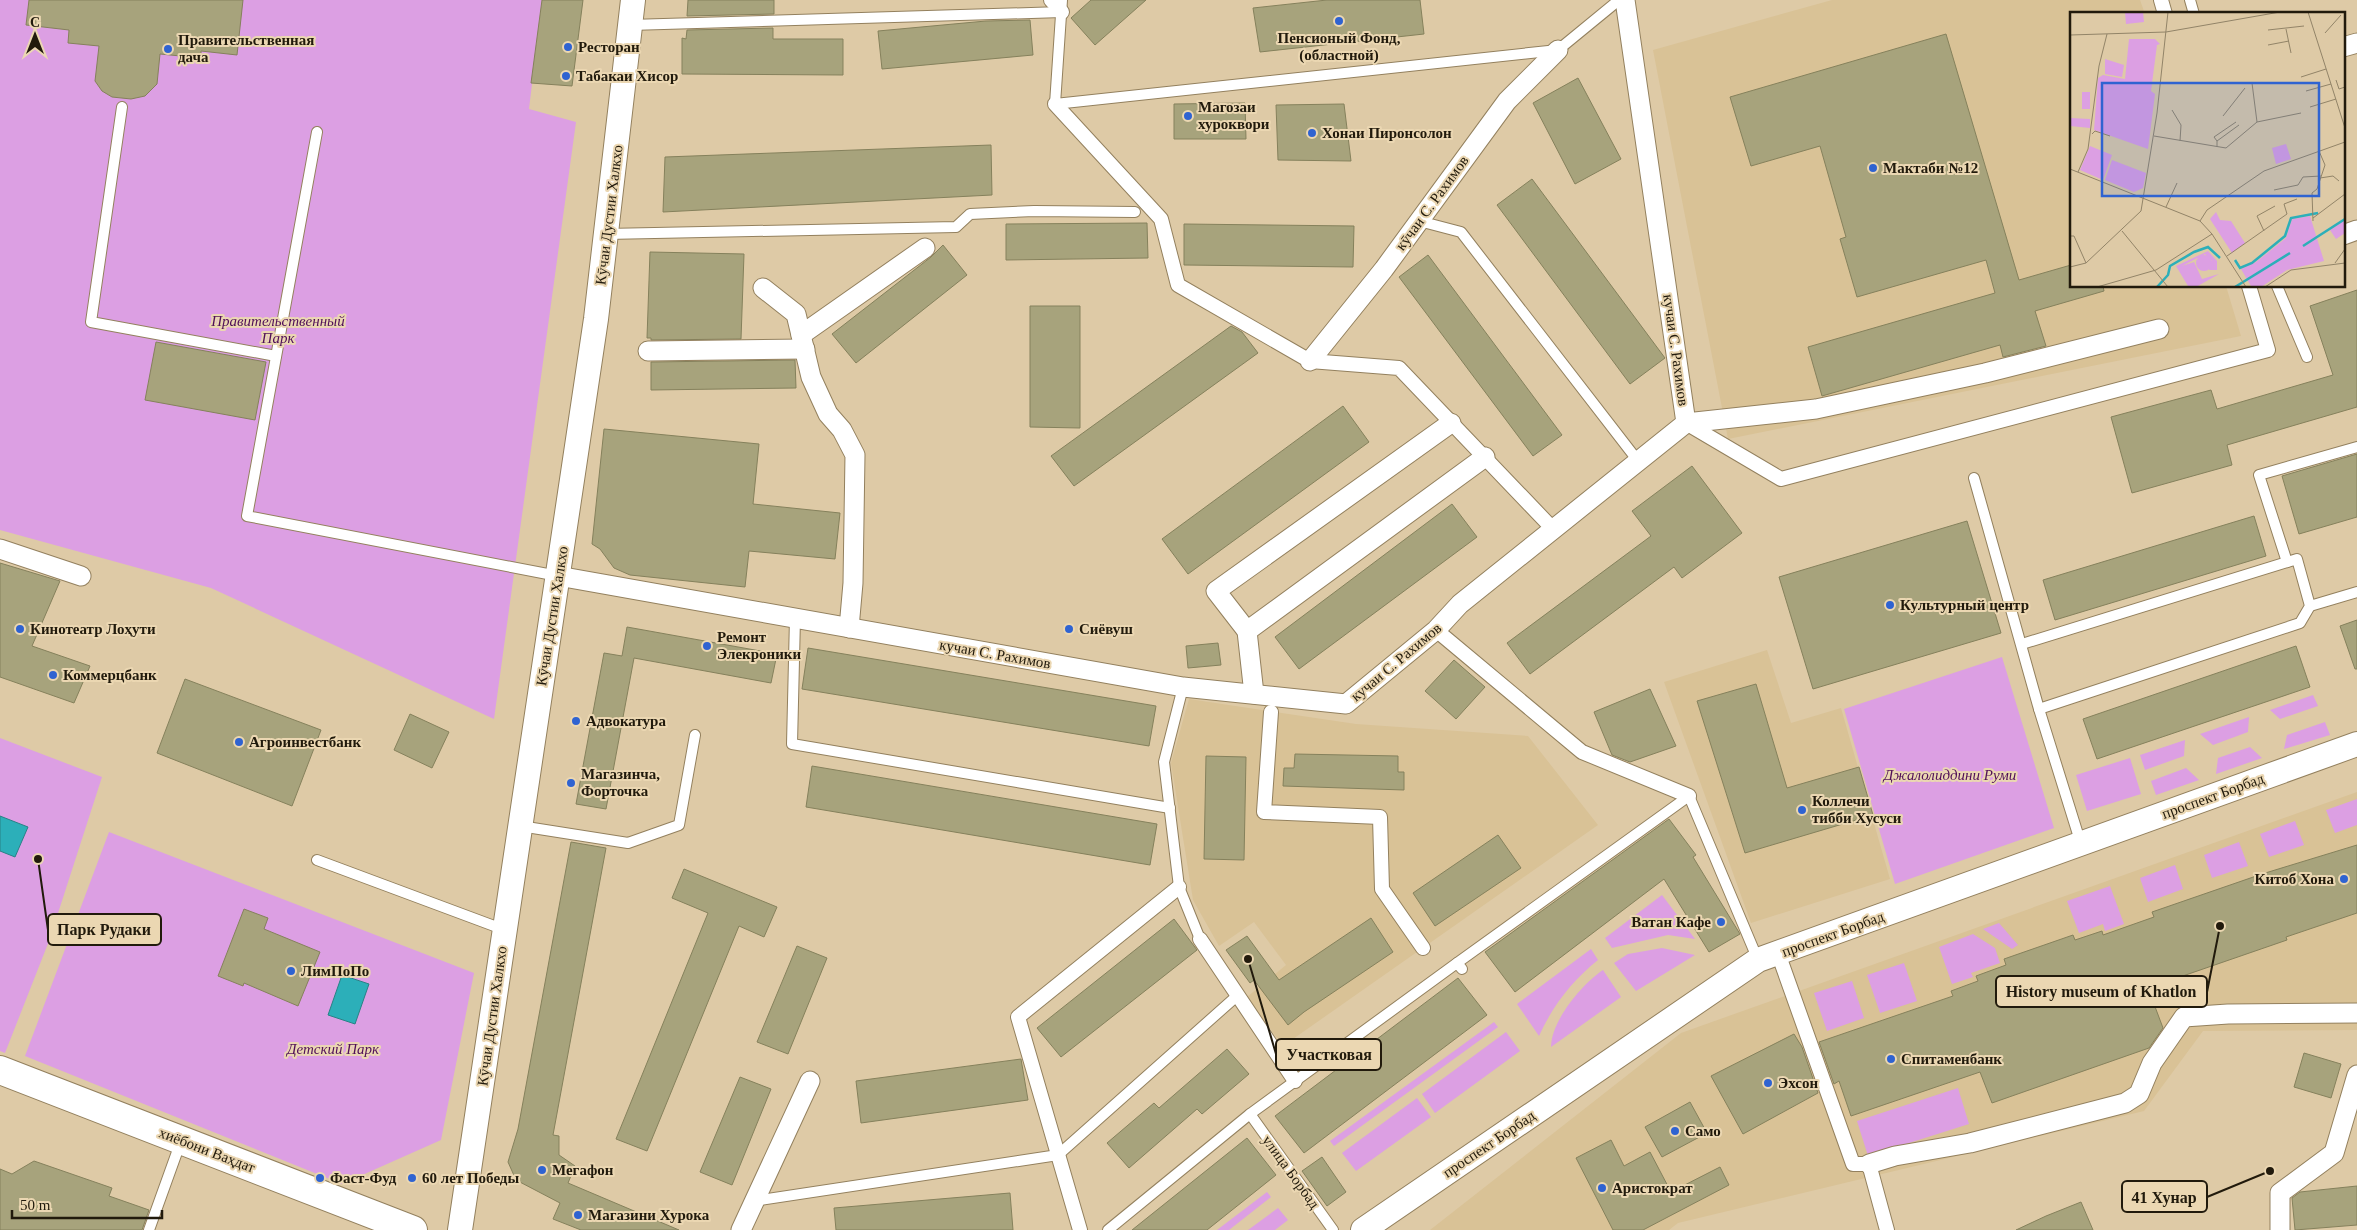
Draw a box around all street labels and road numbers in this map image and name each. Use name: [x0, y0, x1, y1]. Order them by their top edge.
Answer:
street label: Кӯчаи Дустии Халкхо: [592, 144, 626, 286]
street label: кӯчаи С. Рахимов: [1392, 153, 1472, 253]
street label: кучаи С. Рахимов: [1660, 293, 1692, 407]
street label: Кӯчаи Дустии Халкхо: [533, 545, 571, 687]
street label: кучаи С. Рахимов: [1348, 620, 1444, 704]
street label: кучаи С. Рахимов: [938, 636, 1052, 672]
street label: проспект Борбад: [2160, 770, 2267, 822]
street label: проспект Борбад: [1780, 908, 1887, 960]
street label: Кӯчаи Дустии Халкхо: [474, 945, 510, 1087]
street label: проспект Борбад: [1440, 1107, 1538, 1181]
street label: хиёбони Ваҳдат: [157, 1124, 258, 1176]
street label: улица Борбад: [1259, 1132, 1323, 1212]

